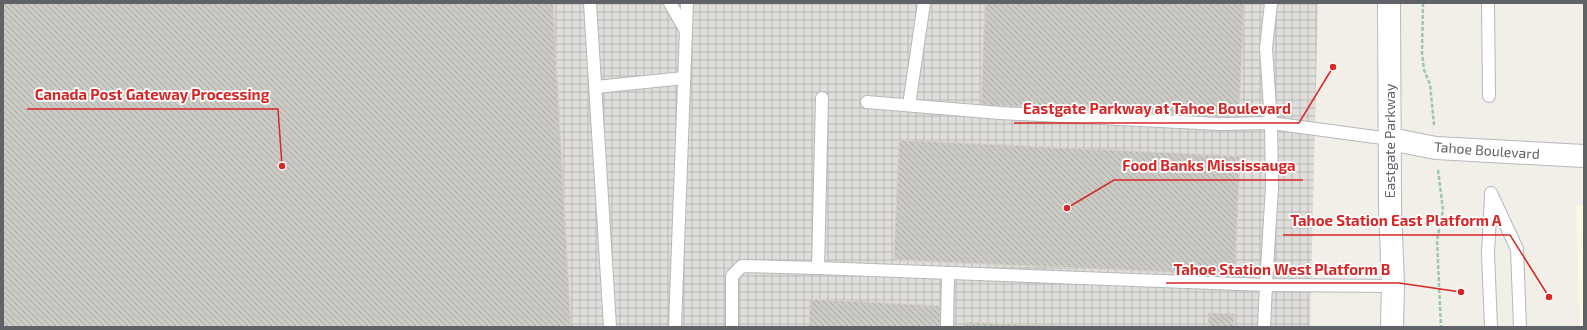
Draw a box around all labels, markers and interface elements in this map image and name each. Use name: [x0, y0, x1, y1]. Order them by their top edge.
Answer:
callout: Canada Post Gateway Processing: [27, 82, 278, 109]
street label: Eastgate Parkway: [1381, 83, 1398, 198]
text: Canada Post Gateway Processing: [35, 85, 270, 104]
callout: Eastgate Parkway at Tahoe Boulevard: [1014, 96, 1299, 123]
text: Eastgate Parkway at Tahoe Boulevard: [1023, 99, 1291, 118]
street label: Tahoe Boulevard: [1434, 138, 1540, 162]
callout: Food Banks Mississauga: [1114, 153, 1303, 180]
text: Food Banks Mississauga: [1122, 156, 1296, 174]
callout: Tahoe Station East Platform A: [1283, 208, 1510, 235]
text: Tahoe Station East Platform A: [1290, 211, 1502, 229]
callout: Tahoe Station West Platform B: [1166, 256, 1399, 283]
text: Tahoe Station West Platform B: [1174, 260, 1390, 278]

